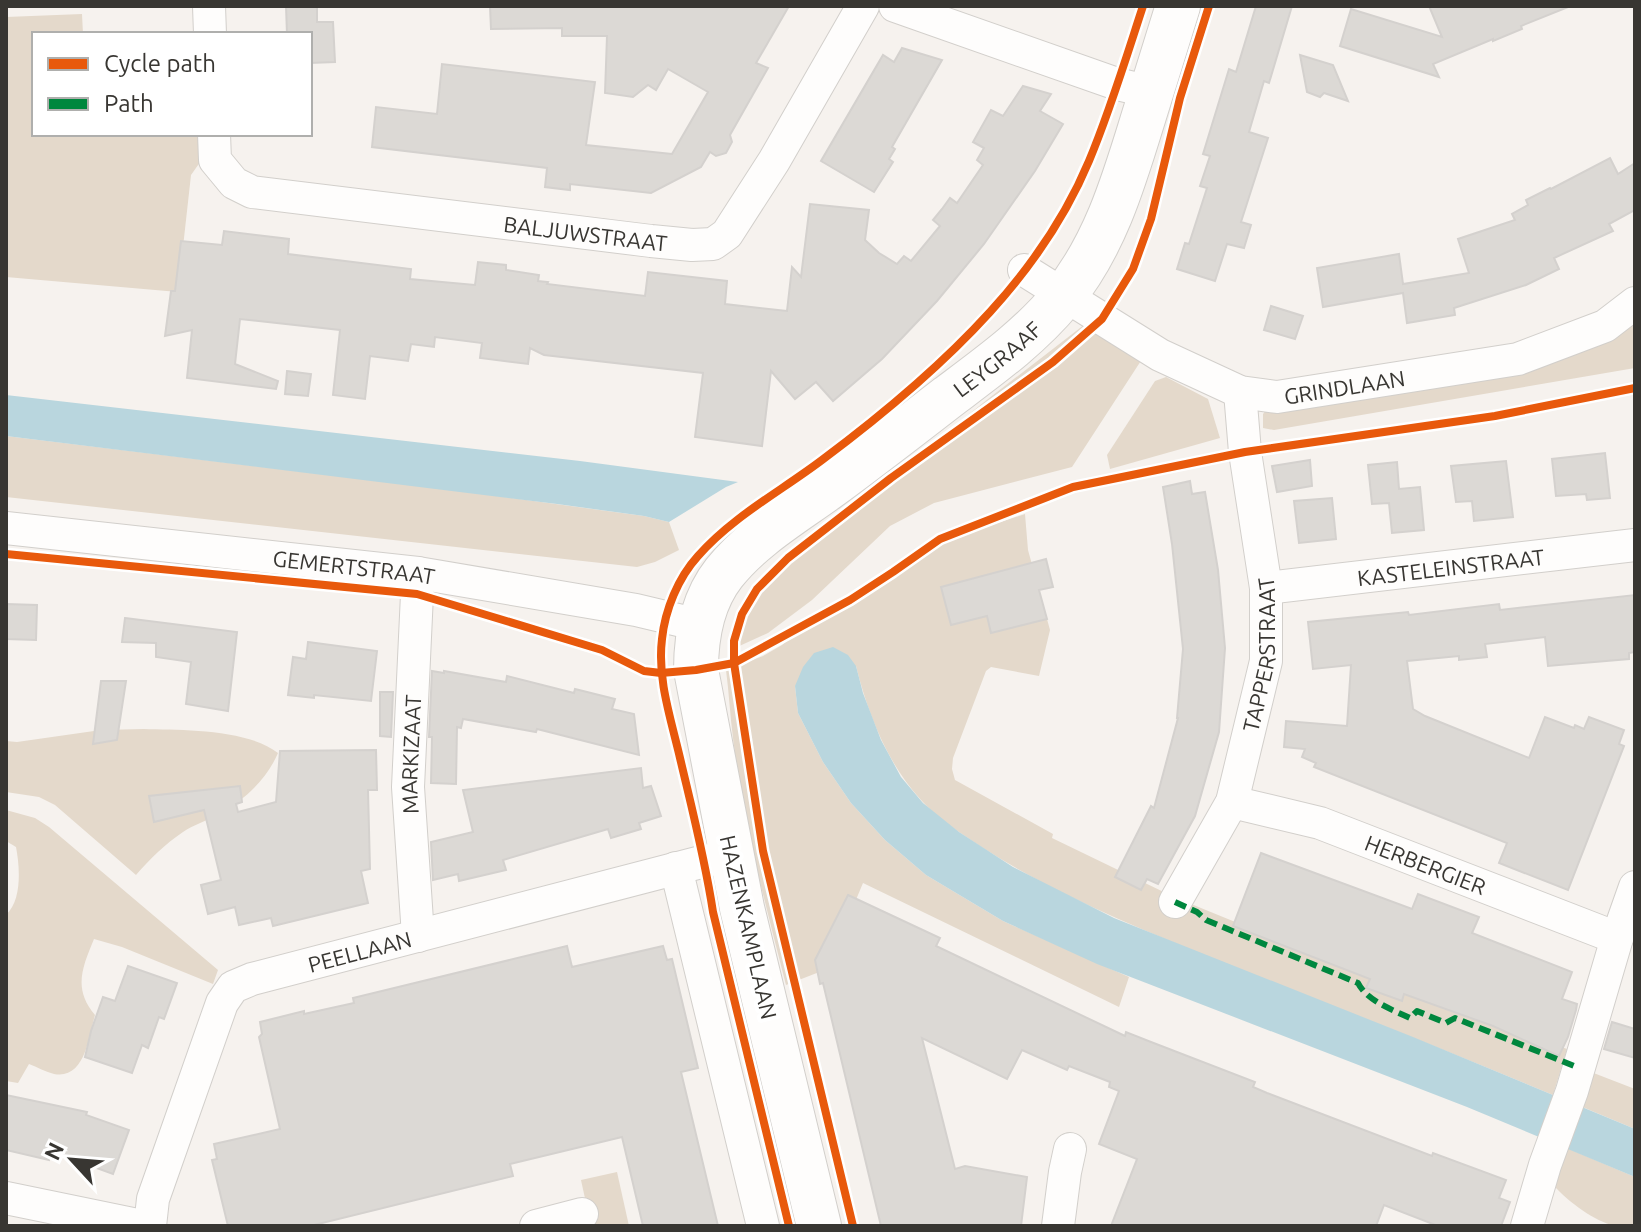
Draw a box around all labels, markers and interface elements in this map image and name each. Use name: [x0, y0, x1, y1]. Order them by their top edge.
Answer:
legend: [32, 32, 312, 136]
text: Cycle path: [104, 50, 216, 77]
text: Path: [104, 90, 154, 117]
street label: BALJUWSTRAAT: [502, 211, 669, 255]
street label: LEYGRAAF: [948, 316, 1046, 401]
street label: GRINDLAAN: [1282, 365, 1407, 408]
street label: KASTELEINSTRAAT: [1356, 543, 1546, 590]
street label: GEMERTSTRAAT: [272, 545, 437, 588]
street label: TAPPERSTRAAT: [1237, 575, 1280, 734]
street label: MARKIZAAT: [395, 694, 425, 815]
street label: HERBERGIER: [1362, 829, 1490, 899]
street label: HAZENKAMPLAAN: [716, 833, 782, 1021]
street label: PEELLAAN: [305, 926, 414, 976]
north arrow: [32, 1120, 112, 1200]
text: N: [39, 1138, 68, 1164]

